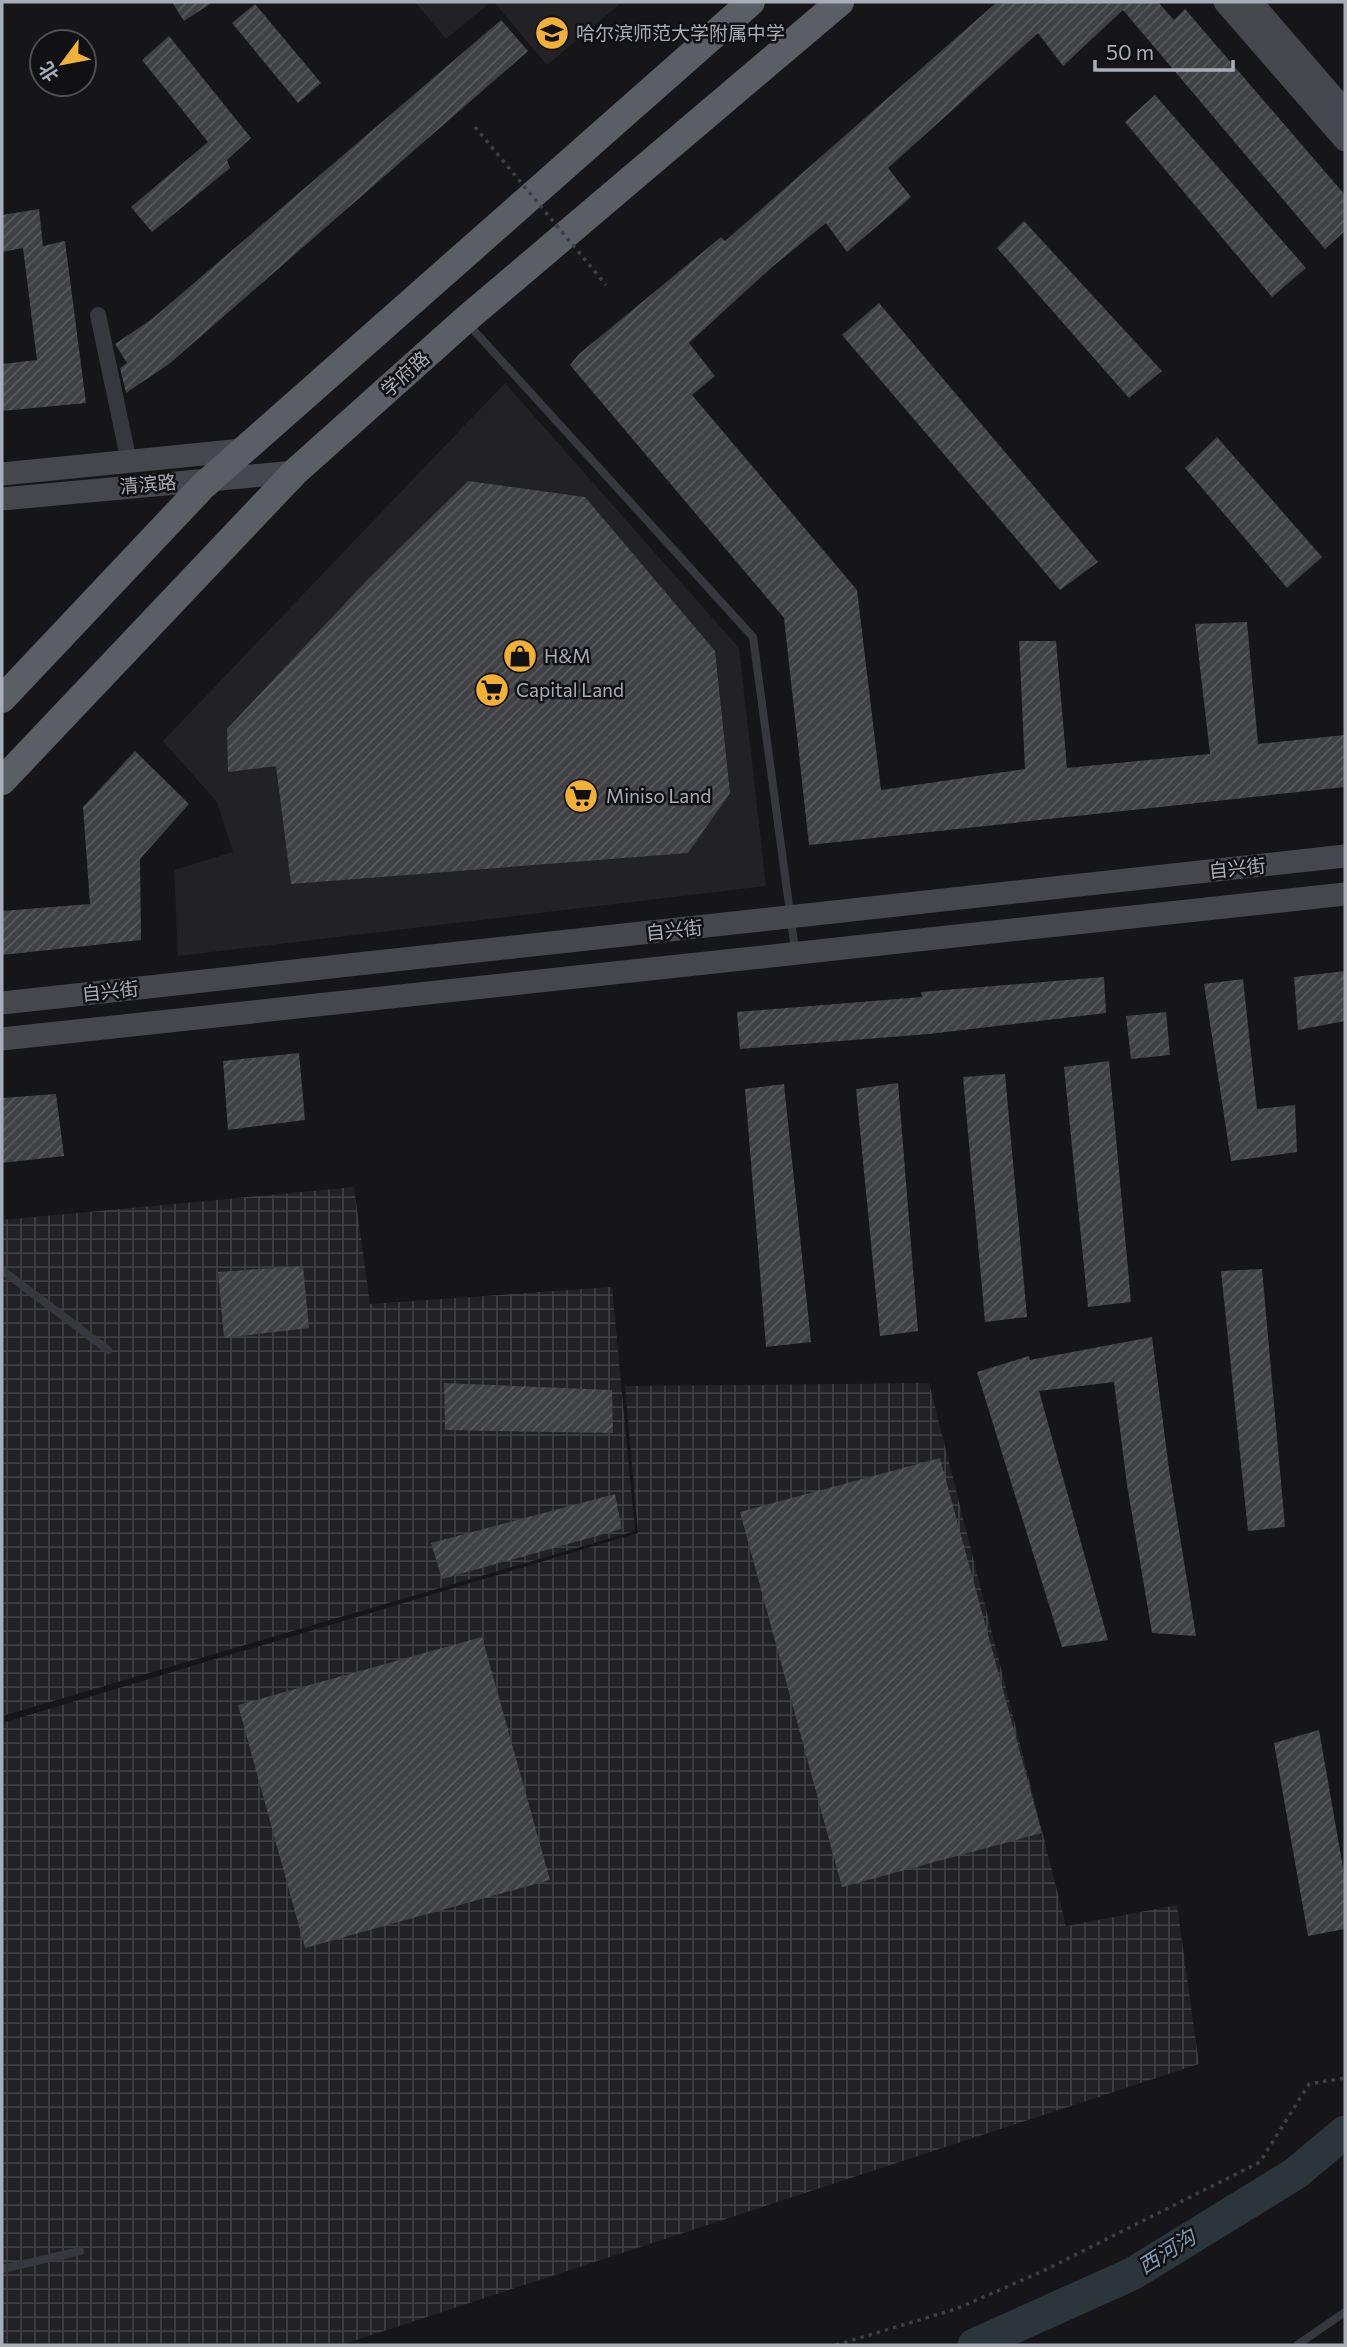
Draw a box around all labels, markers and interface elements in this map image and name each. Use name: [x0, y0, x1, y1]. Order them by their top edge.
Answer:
school or university icon: 哈尔滨师范大学附属中学: [533, 14, 571, 52]
place label: 哈尔滨师范大学附属中学: [576, 21, 785, 44]
north arrow: [28, 28, 98, 98]
scale bar: [1095, 28, 1233, 72]
text: 50 m: [1106, 39, 1154, 64]
text: 北: [33, 58, 63, 86]
street label: 学府路: [376, 346, 434, 401]
street label: 清滨路: [119, 470, 177, 497]
shop icon: H&M: [501, 637, 539, 675]
place label: H&M: [544, 644, 590, 667]
supermarket icon: Capital Land: [473, 671, 511, 709]
place label: Capital Land: [516, 678, 624, 701]
supermarket icon: Miniso Land: [562, 777, 600, 815]
place label: Miniso Land: [606, 784, 711, 807]
street label: 自兴街: [1207, 853, 1267, 882]
street label: 自兴街: [644, 915, 704, 944]
street label: 自兴街: [80, 976, 140, 1005]
water label: 西河沟: [1133, 2222, 1201, 2278]

